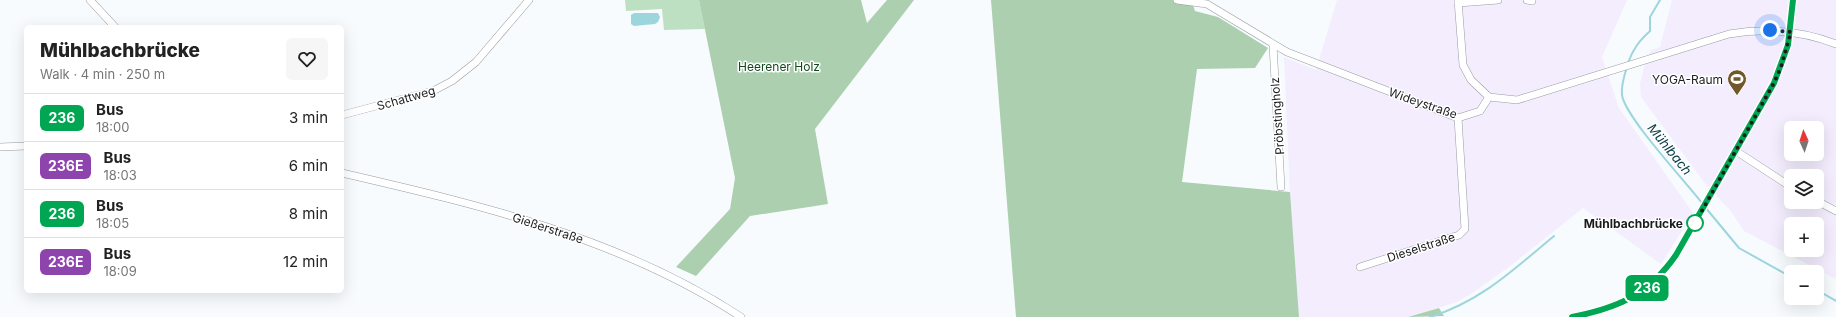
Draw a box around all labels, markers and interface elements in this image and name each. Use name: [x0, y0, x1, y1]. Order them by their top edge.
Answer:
your location: [1760, 20, 1780, 40]
button: heart: [286, 38, 328, 80]
text: Mühlbachbrücke: [40, 39, 200, 62]
park label: Heerener Holz: [738, 59, 820, 74]
text: Walk · 4 min · 250 m: [40, 66, 165, 82]
sports icon: YOGA-Raum: [1726, 68, 1748, 96]
place label: YOGA-Raum: [1652, 72, 1723, 87]
street label: Pröbstingholz: [1267, 77, 1287, 155]
street label: Schattweg: [375, 83, 437, 113]
street label: Wideystraße: [1387, 84, 1459, 122]
text: Bus: [96, 100, 124, 119]
text: 3 min: [289, 108, 328, 127]
text: 236: [49, 109, 75, 126]
text: 18:00: [96, 119, 129, 135]
water label: Mühlbach: [1644, 120, 1696, 178]
north arrow: [1784, 121, 1824, 161]
map controls: [1784, 121, 1824, 305]
text: Bus: [103, 148, 131, 167]
text: 6 min: [289, 156, 328, 175]
text: 236E: [48, 157, 83, 174]
text: 18:03: [103, 167, 137, 183]
button: layers: [1784, 169, 1824, 209]
text: Bus: [96, 196, 124, 215]
text: 8 min: [289, 204, 328, 223]
text: 236: [49, 205, 75, 222]
street label: Gießerstraße: [511, 209, 585, 247]
marker: Mühlbachbrücke: [1686, 214, 1704, 232]
text: 18:05: [96, 215, 129, 231]
place label: Mühlbachbrücke: [1584, 216, 1683, 231]
button: +: [1784, 217, 1824, 257]
street label: Dieselstraße: [1385, 229, 1457, 265]
text: Bus: [103, 244, 131, 263]
text: 12 min: [283, 252, 328, 271]
text: 236E: [48, 253, 83, 270]
text: 18:09: [103, 263, 137, 279]
button: −: [1784, 265, 1824, 305]
line badge: 236: [1624, 275, 1670, 301]
text: 236: [1634, 279, 1660, 296]

